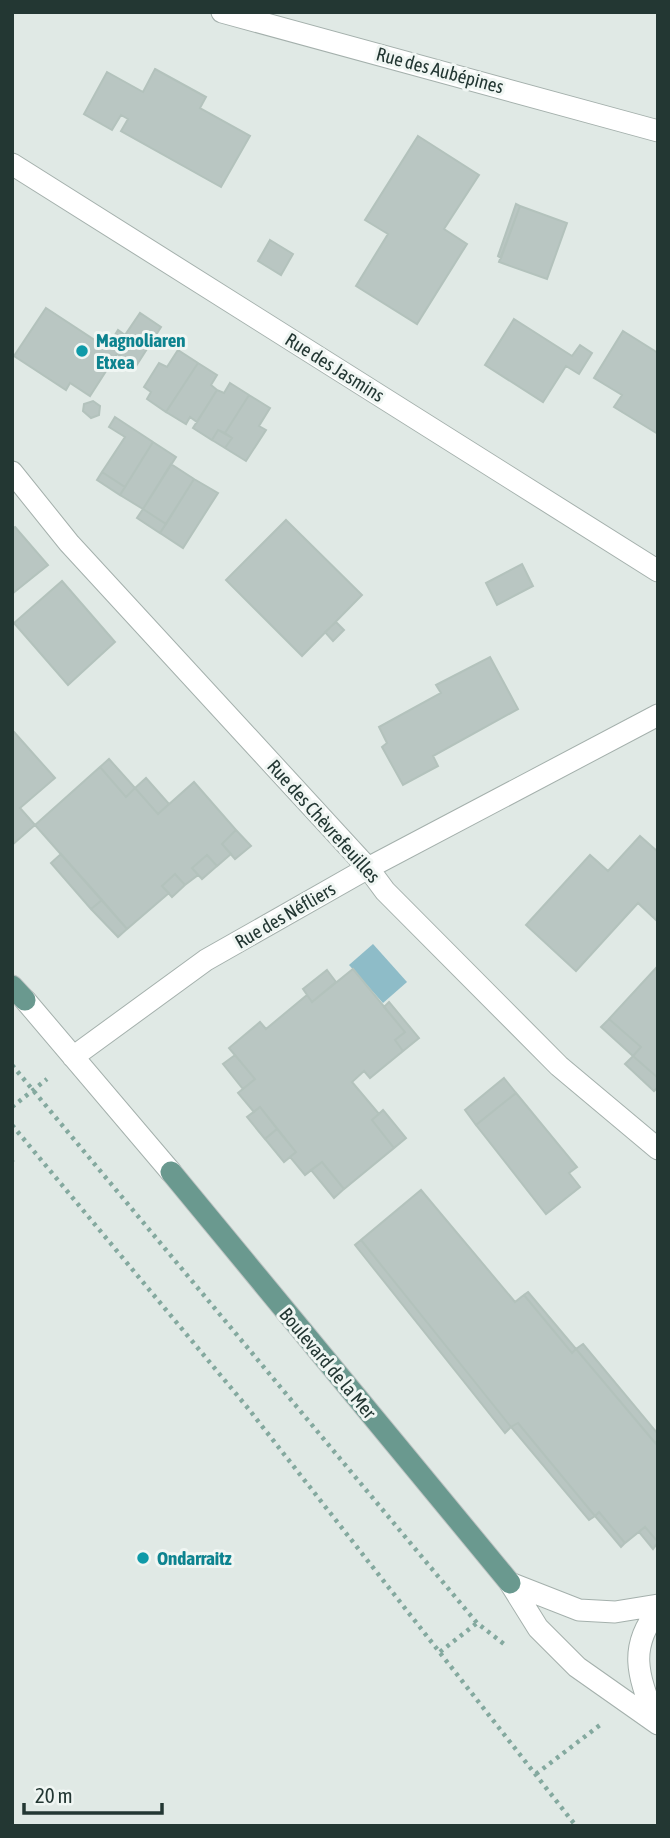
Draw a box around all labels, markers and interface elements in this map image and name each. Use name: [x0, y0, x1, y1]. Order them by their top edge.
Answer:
street label: Rue des Aubépines: [374, 42, 506, 98]
street label: Rue des Jasmins: [281, 328, 389, 406]
place label: Magnoliaren Etxea: [96, 329, 186, 373]
marker: Magnoliaren Etxea: [74, 343, 90, 359]
street label: Rue des Chèvrefeuilles: [263, 755, 385, 887]
street label: Rue des Néfliers: [231, 877, 339, 953]
street label: Boulevard de la Mer: [275, 1303, 381, 1423]
place label: Ondarraitz: [157, 1547, 232, 1569]
marker: Ondarraitz: [135, 1550, 151, 1566]
scale bar: [24, 1772, 163, 1816]
text: 20 m: [35, 1783, 73, 1807]

